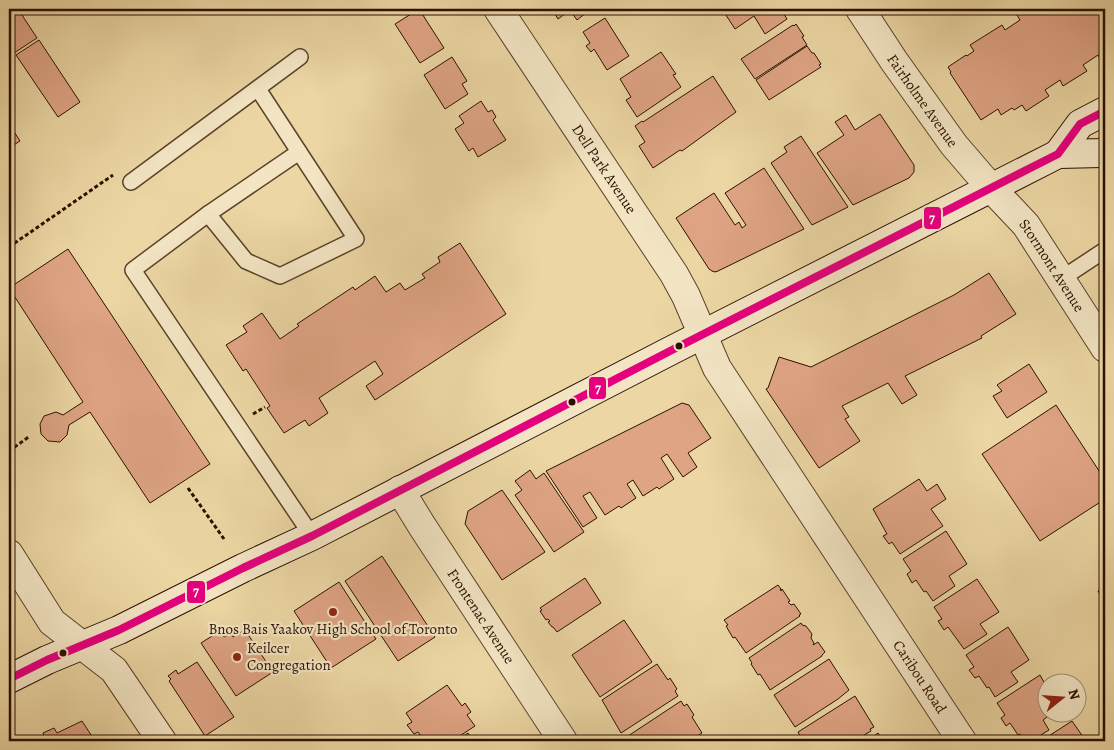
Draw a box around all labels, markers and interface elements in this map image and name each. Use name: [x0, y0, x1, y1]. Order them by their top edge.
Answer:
street label: Fairholme Avenue: [882, 50, 963, 152]
street label: Dell Park Avenue: [567, 120, 641, 218]
line badge: 7: [923, 206, 942, 230]
text: 7: [929, 209, 935, 228]
street label: Stormont Avenue: [1015, 214, 1089, 316]
unlabelled marker: [674, 341, 684, 351]
line badge: 7: [588, 376, 607, 400]
text: 7: [595, 379, 601, 398]
unlabelled marker: [567, 397, 577, 407]
street label: Frontenac Avenue: [443, 565, 520, 668]
line badge: 7: [186, 580, 206, 604]
text: 7: [193, 582, 199, 601]
marker: Bnos Bais Yaakov High School of Toronto: [327, 606, 339, 618]
place label: Bnos Bais Yaakov High School of Toronto: [208, 619, 458, 639]
street label: Caribou Road: [888, 636, 952, 718]
place label: Keilcer Congregation: [247, 638, 331, 675]
unlabelled marker: [58, 648, 68, 658]
marker: Keilcer Congregation: [231, 651, 243, 663]
north arrow: [1036, 672, 1086, 722]
text: N: [1063, 687, 1085, 702]

